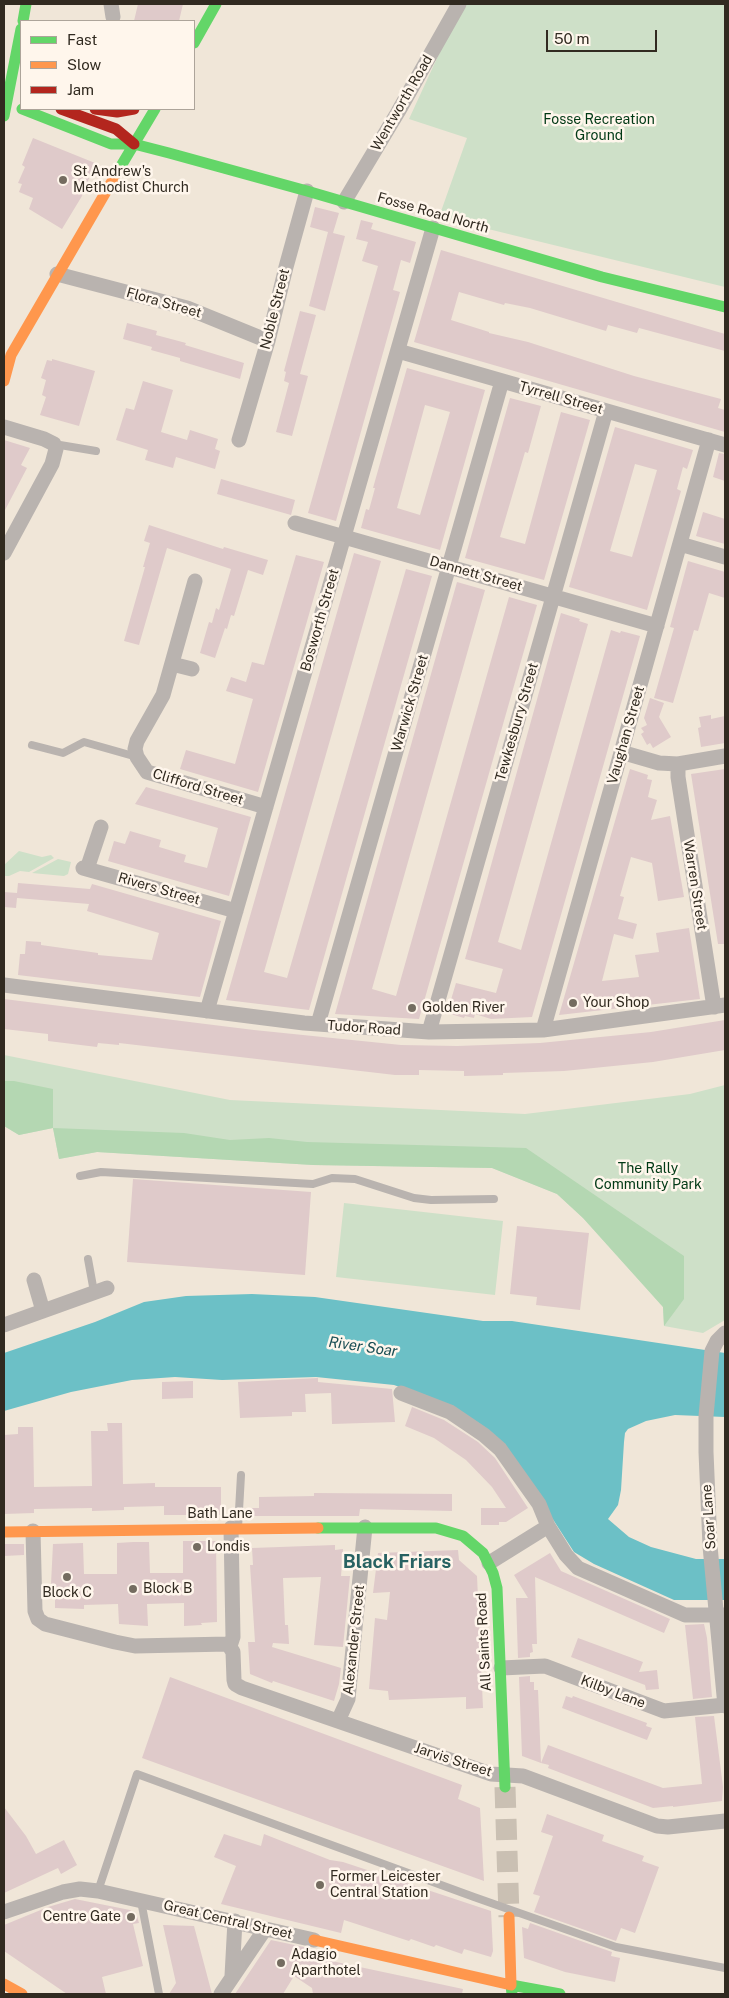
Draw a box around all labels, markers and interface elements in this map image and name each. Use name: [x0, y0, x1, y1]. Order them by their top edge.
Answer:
legend: [20, 20, 195, 110]
scale bar: [549, 20, 660, 52]
text: 50 m: [554, 30, 589, 47]
text: Fast: [67, 31, 97, 48]
street label: Wentworth Road: [368, 52, 436, 154]
text: Slow: [67, 56, 101, 73]
text: Jam: [67, 81, 94, 98]
park label: Fosse Recreation Ground: [543, 112, 655, 144]
place label: St Andrew's Methodist Church: [73, 164, 189, 196]
marker: St Andrew's Methodist Church: [57, 174, 69, 186]
street label: Fosse Road North: [375, 189, 491, 237]
street label: Noble Street: [257, 267, 293, 351]
street label: Flora Street: [124, 284, 204, 322]
street label: Tyrrell Street: [517, 378, 605, 418]
street label: Dannett Street: [428, 553, 524, 595]
street label: Bosworth Street: [297, 567, 343, 673]
street label: Warwick Street: [388, 653, 432, 753]
street label: Tewkesbury Street: [492, 661, 542, 783]
street label: Vaughan Street: [604, 684, 648, 786]
street label: Clifford Street: [151, 765, 245, 809]
street label: Warren Street: [680, 838, 710, 932]
street label: Rivers Street: [116, 869, 202, 909]
place label: Your Shop: [583, 995, 649, 1011]
marker: Your Shop: [567, 997, 579, 1009]
place label: Golden River: [422, 1000, 505, 1016]
marker: Golden River: [406, 1002, 418, 1014]
street label: Tudor Road: [327, 1017, 401, 1039]
park label: The Rally Community Park: [594, 1161, 702, 1194]
water label: River Soar: [327, 1333, 399, 1361]
street label: Soar Lane: [698, 1484, 720, 1550]
street label: Bath Lane: [187, 1506, 253, 1522]
place label: Londis: [207, 1539, 250, 1555]
marker: Londis: [191, 1541, 203, 1553]
district label: Black Friars: [343, 1551, 451, 1573]
marker: Block C: [61, 1571, 73, 1583]
place label: Block B: [143, 1581, 192, 1597]
marker: Block B: [127, 1583, 139, 1595]
street label: Alexander Street: [340, 1584, 368, 1696]
place label: Block C: [42, 1585, 92, 1601]
street label: All Saints Road: [473, 1592, 495, 1692]
street label: Kilby Lane: [578, 1672, 648, 1712]
street label: Jarvis Street: [412, 1740, 494, 1780]
place label: Former Leicester Central Station: [330, 1869, 441, 1901]
marker: Former Leicester Central Station: [314, 1879, 326, 1891]
street label: Great Central Street: [162, 1897, 294, 1943]
place label: Centre Gate: [43, 1909, 121, 1925]
marker: Centre Gate: [125, 1911, 137, 1923]
place label: Adagio Aparthotel: [291, 1947, 361, 1980]
marker: Adagio Aparthotel: [275, 1957, 287, 1969]

